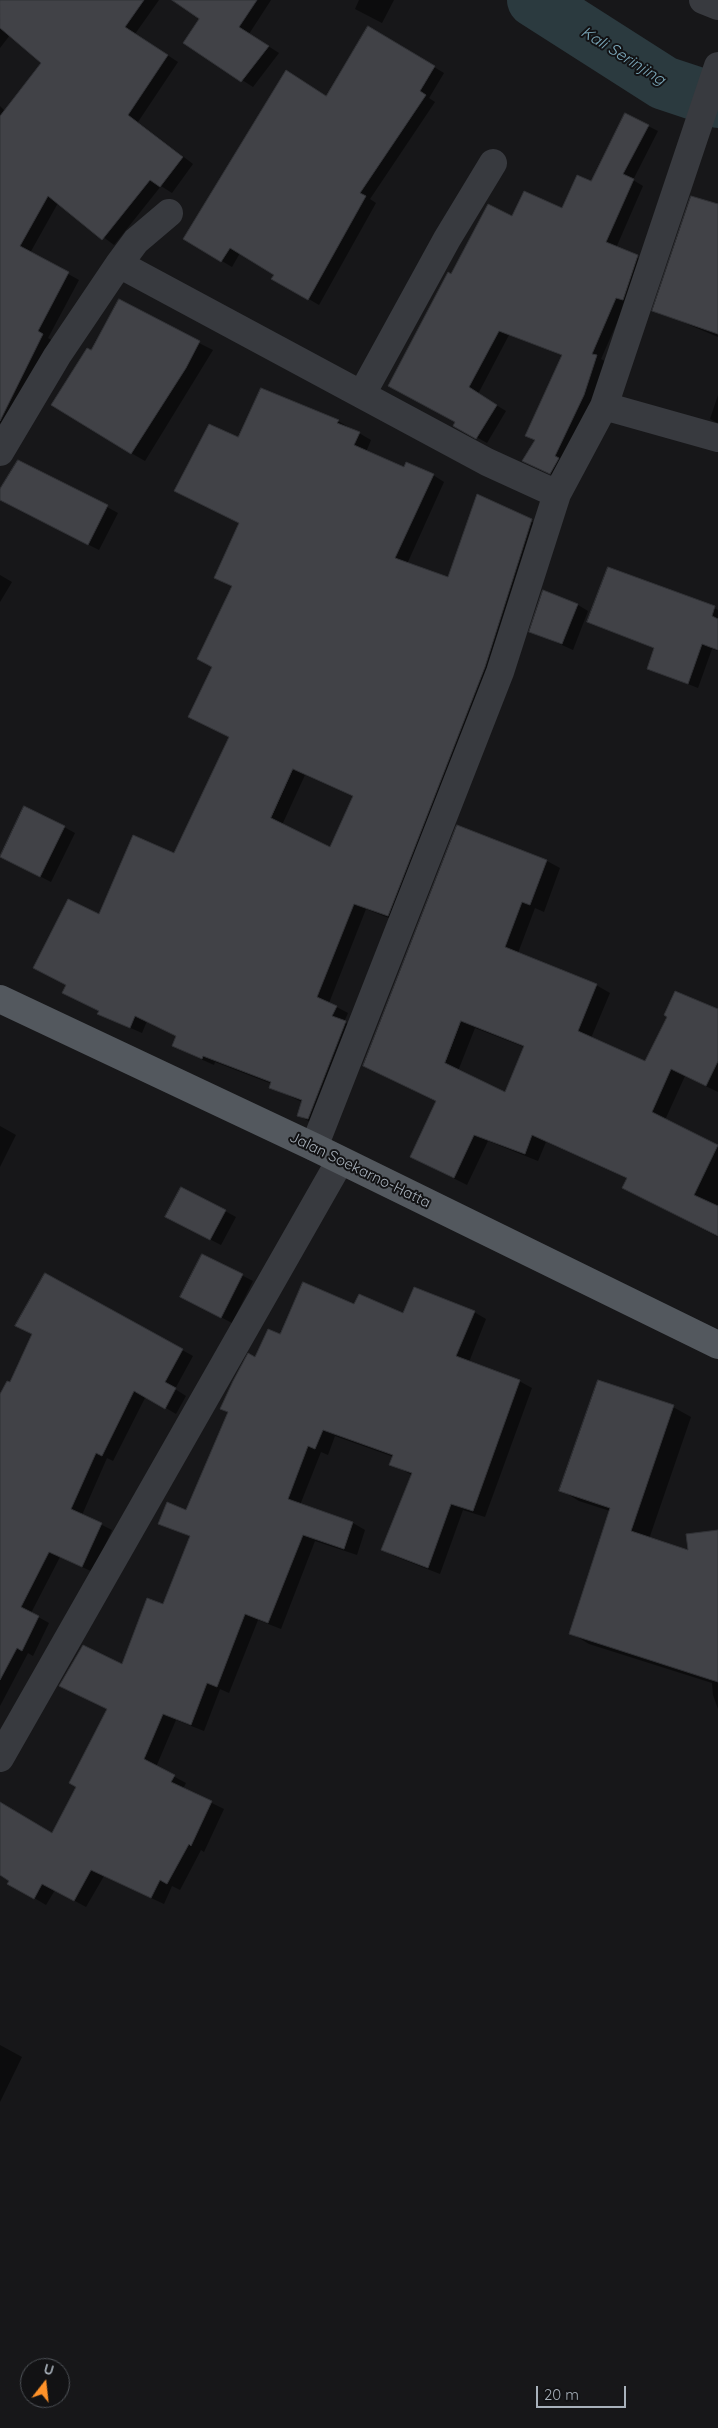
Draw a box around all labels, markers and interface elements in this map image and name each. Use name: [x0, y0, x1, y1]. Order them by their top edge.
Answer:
water label: Kali Serinjing: [577, 22, 669, 90]
street label: Jalan Soekarno-Hatta: [287, 1128, 433, 1212]
north arrow: [20, 2358, 70, 2408]
text: U: [42, 2360, 56, 2380]
scale bar: [538, 2376, 628, 2408]
text: 20 m: [544, 2385, 579, 2404]

